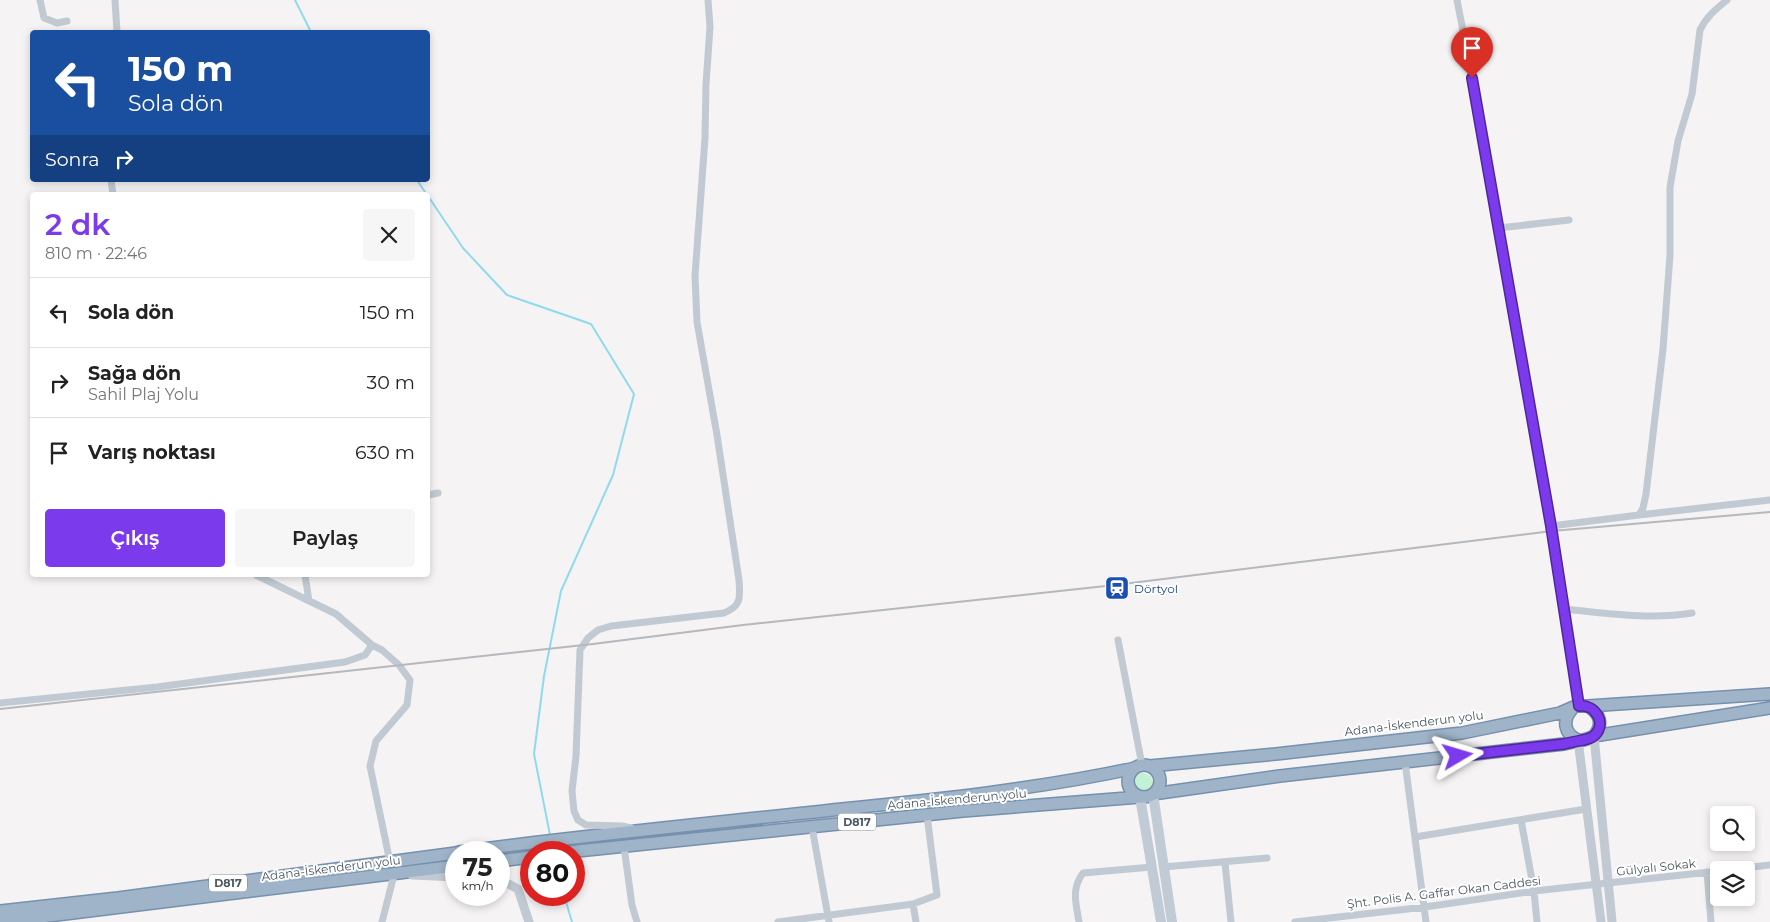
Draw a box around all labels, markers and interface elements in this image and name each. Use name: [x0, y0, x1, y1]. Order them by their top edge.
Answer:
pin: [1451, 27, 1493, 78]
icon: arrive: [1458, 34, 1486, 62]
text: 150 m: [128, 47, 233, 90]
icon: left: [45, 50, 110, 115]
text: Sola dön: [128, 90, 224, 117]
icon: right: [110, 145, 138, 173]
text: Sonra: [45, 148, 100, 171]
text: 2 dk: [45, 206, 110, 243]
button: close: [363, 209, 415, 261]
text: 810 m · 22:46: [45, 244, 147, 263]
icon: left: [45, 299, 73, 327]
text: Sola dön: [88, 301, 174, 324]
text: 150 m: [360, 301, 415, 324]
text: Sağa dön: [88, 362, 181, 385]
icon: right: [45, 369, 73, 397]
text: 30 m: [367, 371, 415, 394]
text: Sahil Plaj Yolu: [88, 385, 199, 404]
icon: arrive: [45, 439, 73, 467]
text: Varış noktası: [88, 441, 216, 464]
text: 630 m: [355, 441, 415, 464]
button: Çıkış: [45, 509, 225, 567]
button: Paylaş: [235, 509, 415, 567]
station icon: Dörtyol: [1104, 575, 1130, 601]
place label: Dörtyol: [1134, 581, 1178, 596]
street label: Adana-İskenderun yolu: [1344, 707, 1484, 739]
position arrow: [1431, 729, 1483, 781]
street label: Adana-İskenderun yolu: [887, 785, 1027, 813]
map controls: [1710, 806, 1755, 906]
button: search: [1710, 806, 1755, 851]
road number: D817: [838, 814, 876, 830]
speed limit sign: 80: [520, 841, 585, 906]
street label: Adana-İskenderun yolu: [261, 852, 401, 884]
text: 75: [463, 852, 492, 882]
street label: Gülyalı Sokak: [1616, 855, 1697, 879]
button: layers: [1710, 861, 1755, 906]
street label: Şht. Polis A. Gaffar Okan Caddesi: [1346, 873, 1542, 911]
road number: D817: [209, 874, 247, 891]
text: km/h: [461, 878, 494, 893]

